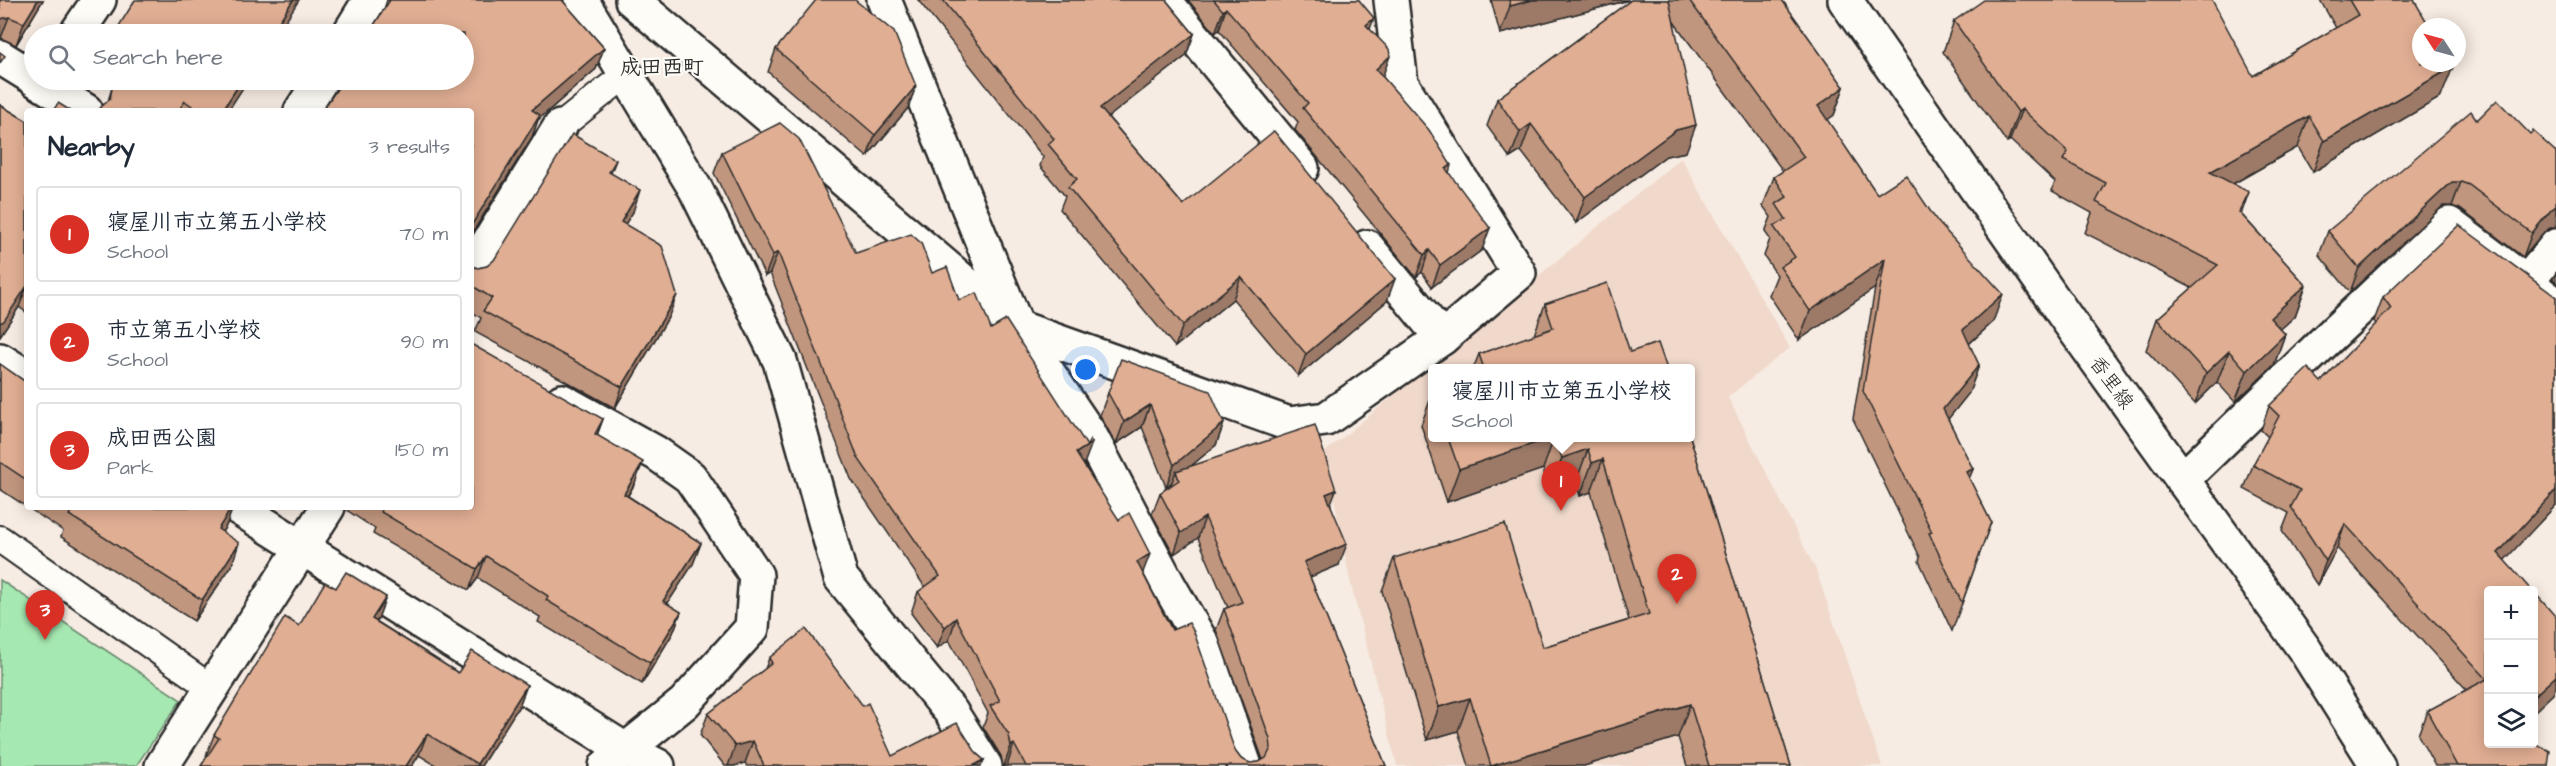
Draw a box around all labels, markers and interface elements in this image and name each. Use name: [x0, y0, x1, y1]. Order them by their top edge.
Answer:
north arrow: [2412, 18, 2466, 72]
search box: [24, 24, 474, 90]
icon: search: [45, 41, 78, 74]
text: Search here: [93, 42, 223, 73]
district label: 成田西町: [620, 53, 704, 82]
text: Nearby: [48, 129, 135, 165]
text: 3 results: [368, 133, 450, 161]
text: 寝屋川市立第五小学校: [107, 207, 327, 238]
text: 1: [68, 220, 71, 248]
text: 70 m: [400, 220, 448, 248]
text: School: [107, 238, 168, 266]
text: 市立第五小学校: [107, 315, 261, 346]
text: 2: [64, 328, 75, 356]
text: 90 m: [400, 328, 448, 356]
text: School: [107, 346, 168, 374]
street label: 香里線: [2082, 350, 2140, 415]
your location: [1071, 355, 1100, 384]
popup: [1428, 364, 1695, 442]
text: 寝屋川市立第五小学校: [1451, 376, 1672, 407]
text: School: [1451, 407, 1513, 435]
text: 成田西公園: [107, 423, 217, 454]
text: 3: [64, 436, 75, 464]
text: 150 m: [395, 436, 448, 464]
text: Park: [107, 454, 153, 482]
pin: 1: [1542, 462, 1580, 511]
pin: 2: [1658, 554, 1696, 604]
map controls: [2484, 586, 2538, 748]
button: +: [2484, 586, 2538, 640]
pin: 3: [26, 590, 64, 640]
button: −: [2484, 640, 2538, 694]
button: layers: [2484, 694, 2538, 748]

